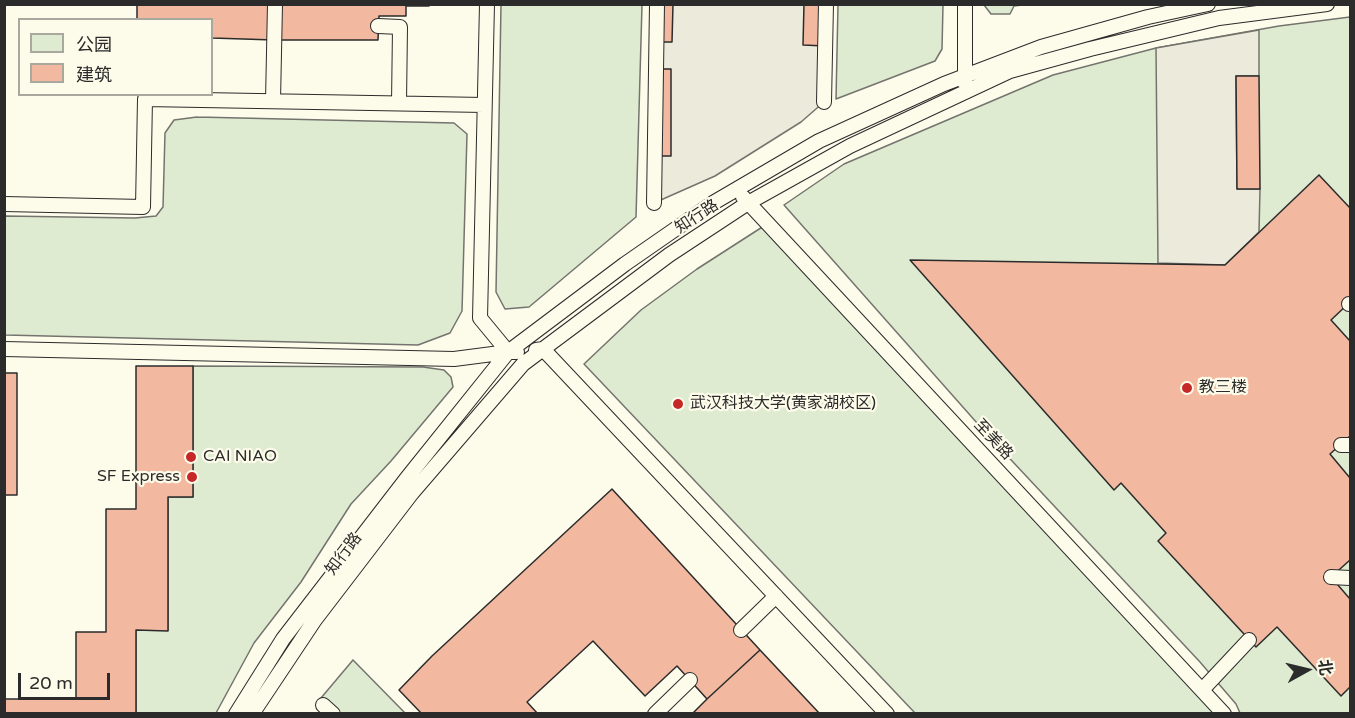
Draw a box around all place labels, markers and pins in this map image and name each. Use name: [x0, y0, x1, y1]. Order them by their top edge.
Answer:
place label: 教三楼: [1199, 378, 1247, 398]
marker: 教三楼: [1180, 381, 1194, 395]
place label: 武汉科技大学(黄家湖校区): [690, 394, 876, 414]
marker: 武汉科技大学(黄家湖校区): [671, 397, 685, 411]
place label: CAI NIAO: [203, 447, 277, 467]
marker: CAI NIAO: [184, 450, 198, 464]
place label: SF Express: [97, 467, 180, 487]
marker: SF Express: [185, 470, 199, 484]

